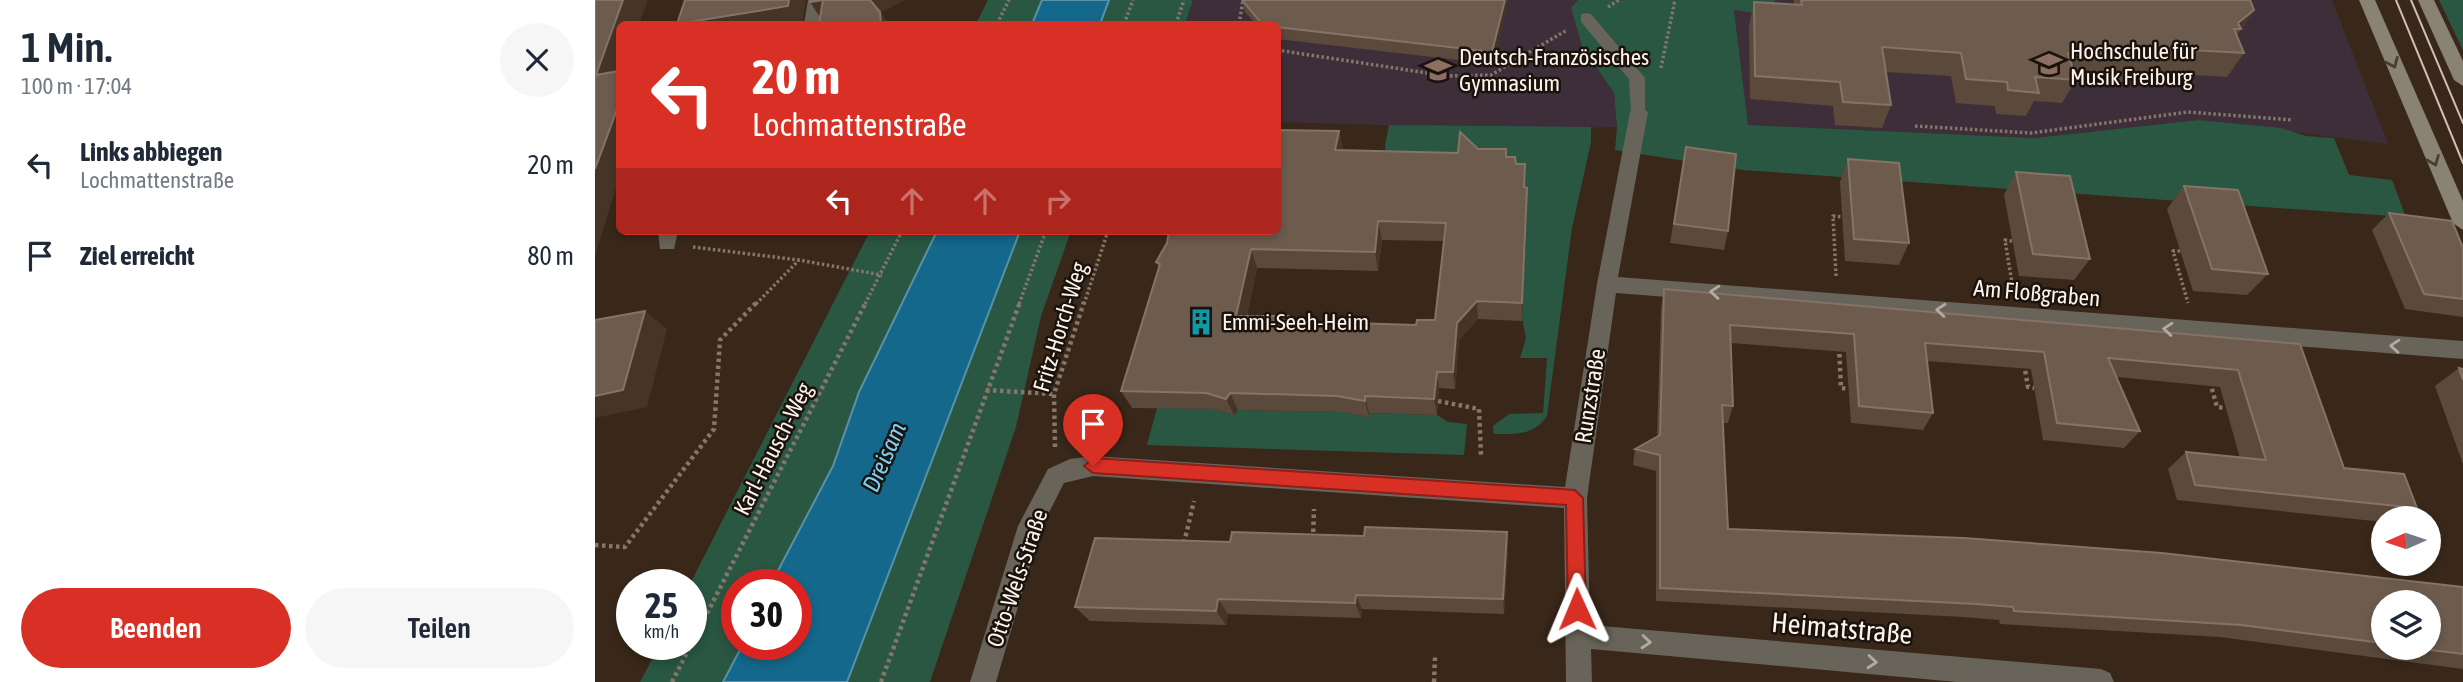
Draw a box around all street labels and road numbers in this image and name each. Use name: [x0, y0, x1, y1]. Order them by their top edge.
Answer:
street label: Fritz-Horch-Weg: [1028, 259, 1092, 395]
street label: Am Floßgraben: [1973, 275, 2101, 311]
street label: Runzstraße: [1570, 347, 1610, 445]
street label: Karl-Hausch-Weg: [728, 378, 818, 520]
street label: Otto-Wels-Straße: [981, 506, 1053, 650]
street label: Heimatstraße: [1770, 606, 1914, 650]

